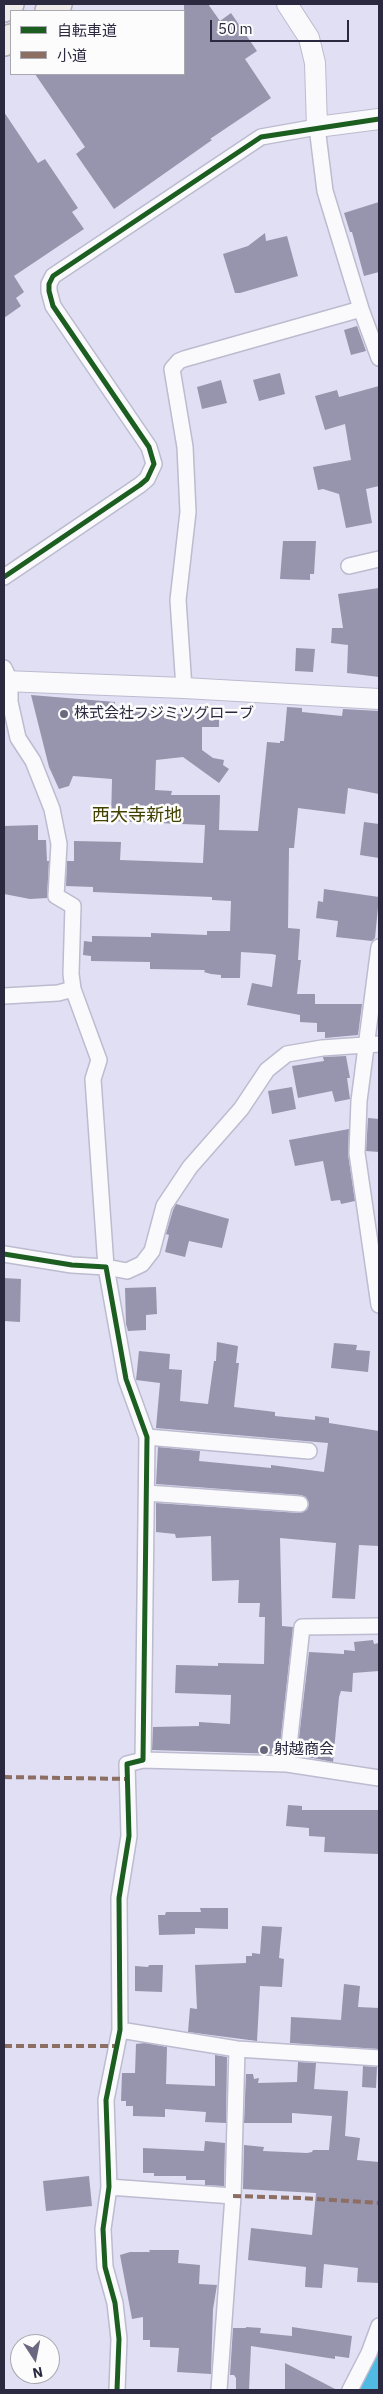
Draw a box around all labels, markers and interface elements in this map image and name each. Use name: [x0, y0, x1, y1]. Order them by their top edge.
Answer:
legend: [10, 10, 185, 75]
scale bar: [213, 10, 352, 42]
text: 50 m: [218, 19, 253, 38]
text: 自転車道: [57, 21, 117, 40]
text: 小道: [57, 46, 87, 65]
place label: 株式会社フジミツグローブ: [74, 705, 254, 723]
marker: 株式会社フジミツグローブ: [58, 708, 70, 720]
district label: 西大寺新地: [92, 805, 182, 827]
place label: 射越商会: [274, 1741, 334, 1759]
marker: 射越商会: [258, 1744, 270, 1756]
north arrow: [10, 2334, 60, 2384]
text: N: [31, 2363, 44, 2383]

